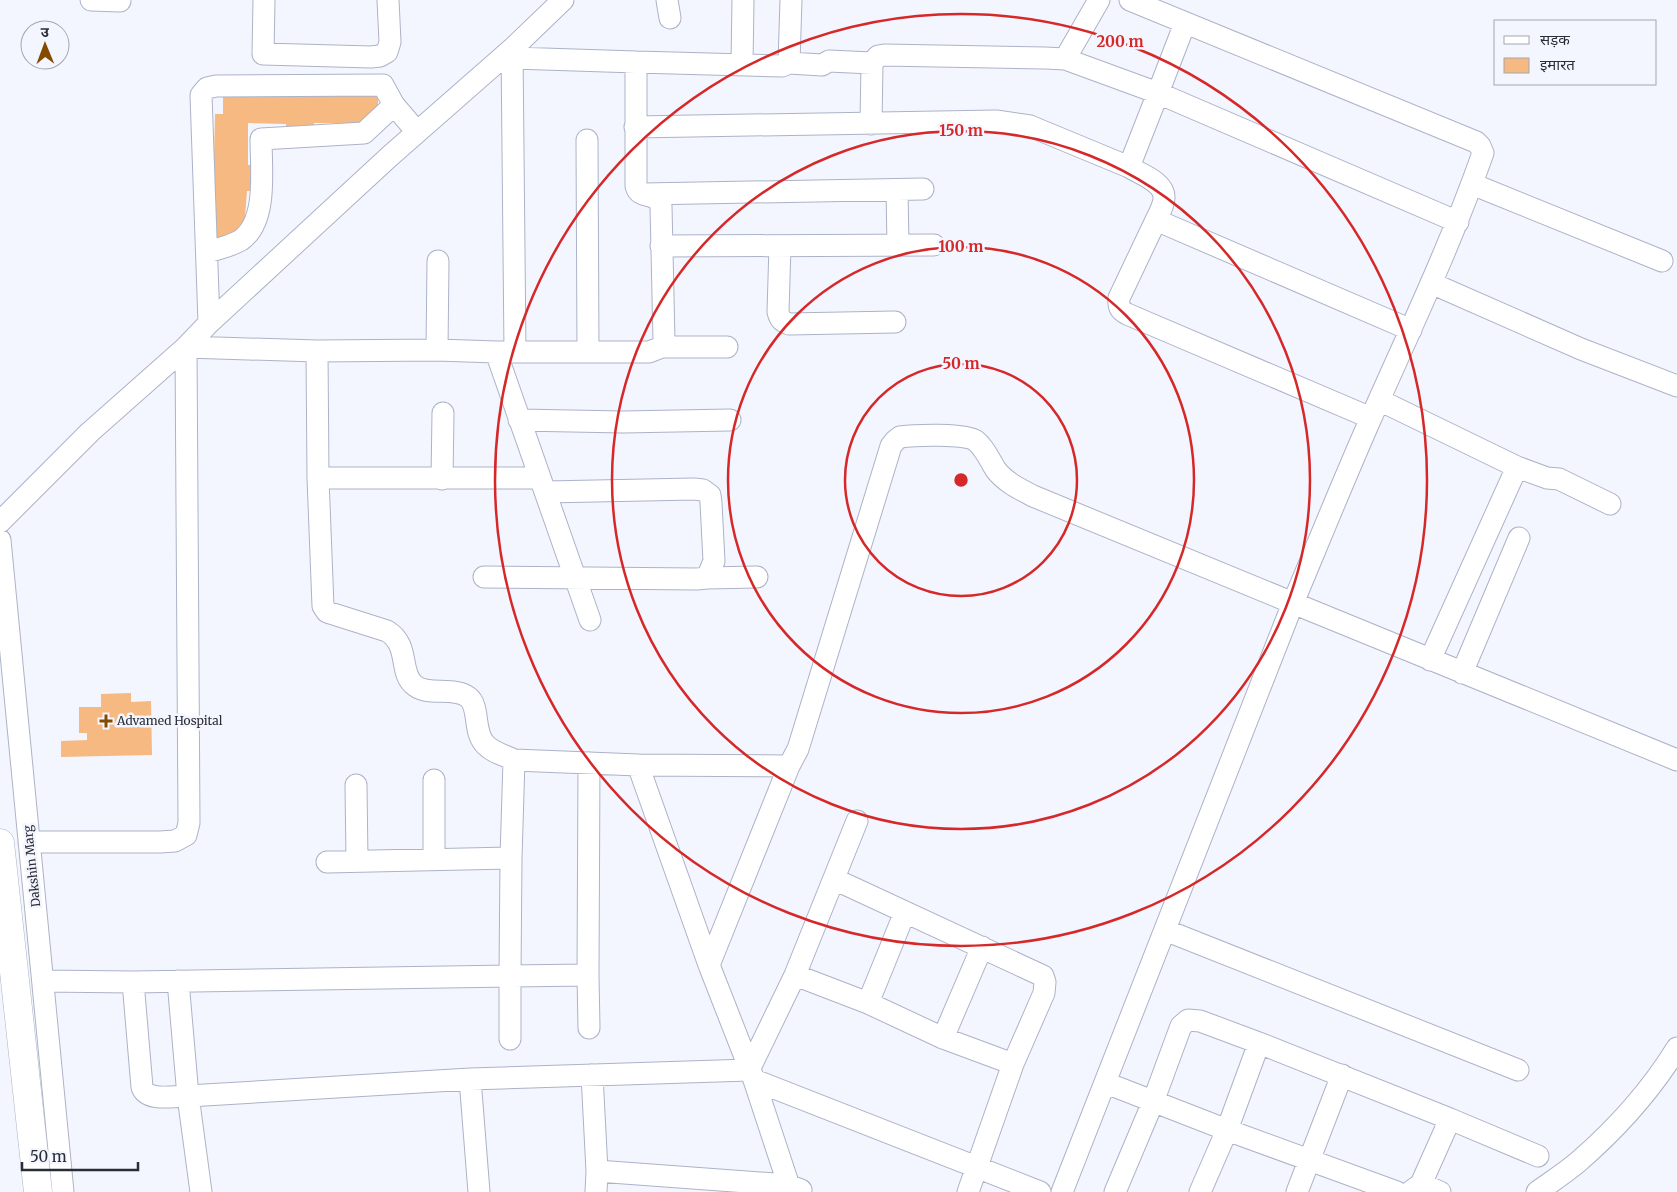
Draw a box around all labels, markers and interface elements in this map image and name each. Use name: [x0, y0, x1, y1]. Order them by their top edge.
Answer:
north arrow: [20, 20, 70, 70]
legend: [1494, 20, 1657, 85]
text: उ: [41, 23, 50, 41]
text: सड़क: [1540, 30, 1570, 49]
text: 200 m: [1096, 32, 1144, 51]
text: इमारत: [1540, 55, 1575, 74]
text: 150 m: [939, 121, 983, 140]
text: 100 m: [939, 237, 983, 256]
text: 50 m: [942, 354, 980, 373]
centre of rings: [952, 471, 970, 489]
place label: Advamed Hospital: [116, 713, 223, 728]
marker: Advamed Hospital: [99, 714, 113, 728]
street label: Dakshin Marg: [20, 824, 43, 908]
scale bar: [22, 1140, 139, 1172]
text: 50 m: [30, 1147, 67, 1166]

